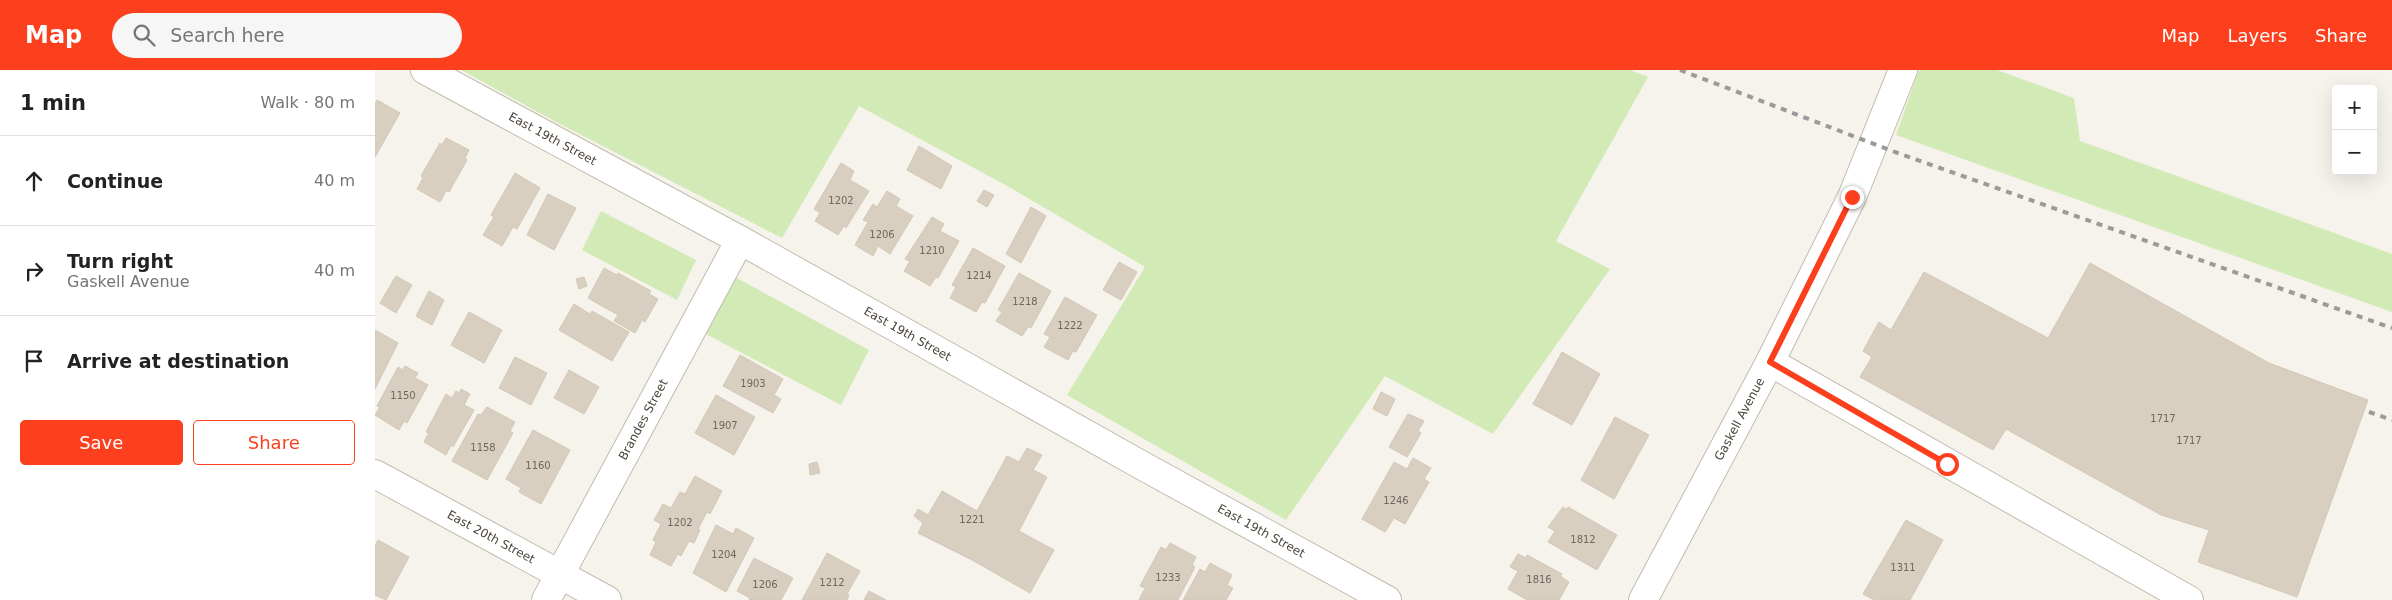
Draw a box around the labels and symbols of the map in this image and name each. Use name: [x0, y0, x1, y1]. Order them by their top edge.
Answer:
street label: East 19th Street: [506, 110, 599, 168]
route end: [1841, 186, 1864, 209]
house number: 1202: [828, 195, 854, 206]
house number: 1206: [869, 229, 895, 240]
house number: 1210: [919, 245, 945, 256]
house number: 1214: [966, 270, 992, 281]
house number: 1218: [1012, 296, 1038, 307]
street label: East 19th Street: [861, 304, 954, 364]
house number: 1222: [1057, 320, 1083, 331]
street label: Gaskell Avenue: [1712, 375, 1767, 463]
street label: Brandes Street: [616, 376, 671, 462]
house number: 1903: [740, 378, 766, 389]
house number: 1150: [390, 390, 416, 401]
house number: 1717: [2150, 413, 2176, 424]
house number: 1907: [712, 420, 738, 431]
house number: 1717: [2176, 435, 2202, 446]
house number: 1158: [470, 442, 496, 453]
route start: [1936, 453, 1959, 476]
house number: 1160: [525, 460, 551, 471]
house number: 1246: [1383, 495, 1409, 506]
street label: East 19th Street: [1215, 501, 1308, 561]
street label: East 20th Street: [445, 508, 538, 567]
house number: 1221: [959, 514, 985, 525]
house number: 1202: [667, 517, 693, 528]
house number: 1812: [1570, 534, 1596, 545]
house number: 1204: [711, 549, 737, 560]
house number: 1311: [1890, 562, 1916, 573]
house number: 1233: [1155, 572, 1181, 583]
house number: 1816: [1526, 574, 1552, 585]
house number: 1212: [819, 577, 845, 588]
house number: 1206: [752, 579, 778, 590]

